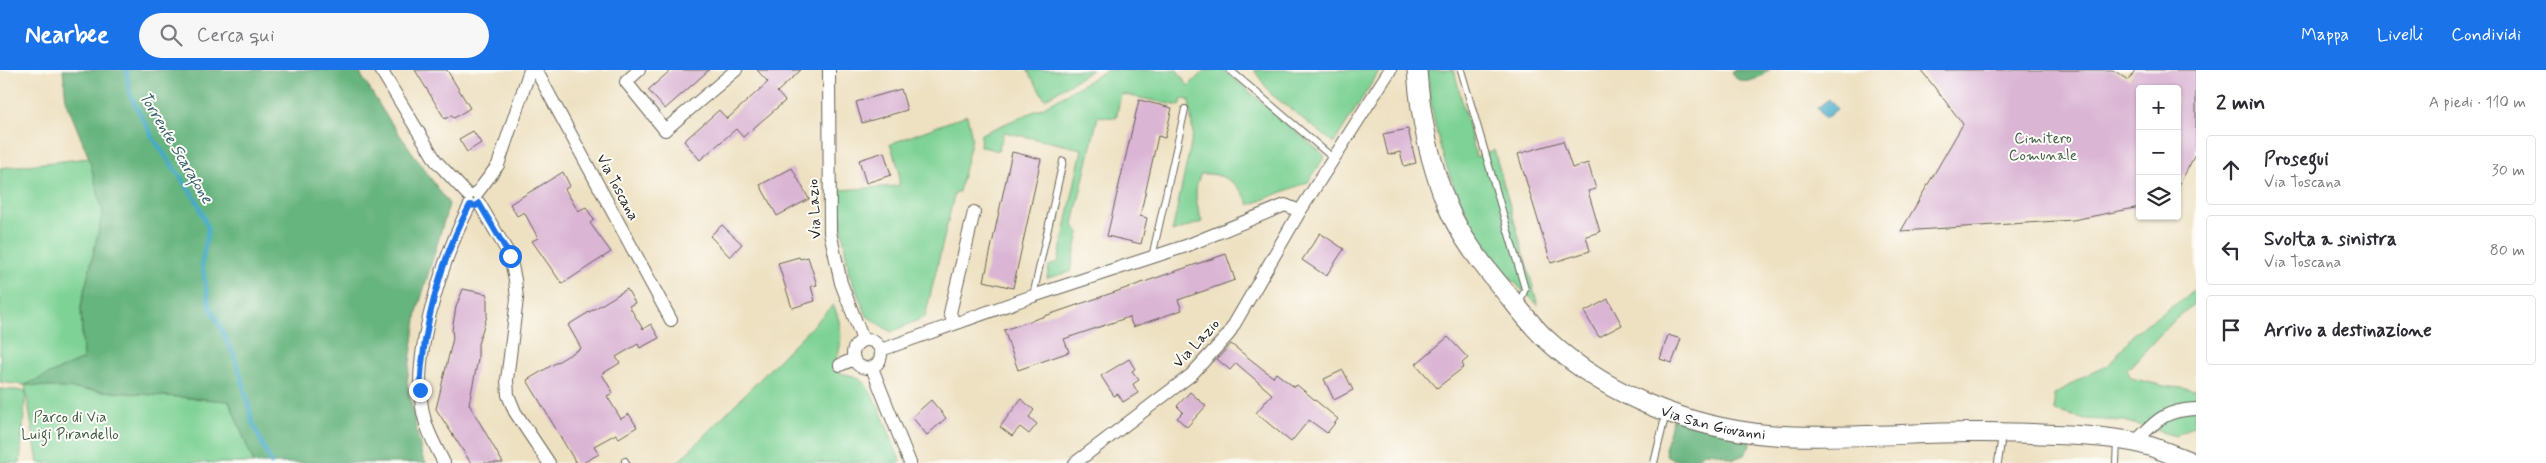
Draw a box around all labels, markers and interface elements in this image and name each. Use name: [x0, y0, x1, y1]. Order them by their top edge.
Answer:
search box: [139, 13, 489, 58]
text: Nearbee: [25, 20, 109, 51]
icon: search: [157, 21, 185, 49]
text: Cerca qui: [197, 23, 275, 48]
text: Mappa: [2301, 23, 2349, 47]
text: Livelli: [2377, 23, 2423, 47]
text: Condividi: [2451, 23, 2521, 47]
map controls: [2136, 85, 2181, 220]
button: +: [2136, 85, 2181, 130]
water label: Torrente Scarafone: [132, 88, 218, 210]
text: 2 min: [2216, 89, 2265, 117]
text: A piedi · 110 m: [2429, 92, 2526, 113]
park label: Cimitero Comunale: [2009, 129, 2077, 166]
button: −: [2136, 130, 2181, 175]
text: Prosegui: [2264, 147, 2329, 172]
street label: Via Toscana: [591, 151, 643, 224]
icon: ahead: [2217, 156, 2245, 184]
text: 30 m: [2492, 160, 2525, 181]
text: Via Toscana: [2264, 172, 2341, 193]
button: layers: [2136, 175, 2181, 220]
street label: Via Lazio: [803, 178, 827, 240]
text: Svolta a sinistra: [2264, 227, 2397, 252]
icon: left: [2217, 236, 2245, 264]
text: 80 m: [2490, 240, 2525, 261]
route start: [499, 245, 522, 268]
text: Via Toscana: [2264, 252, 2341, 273]
street label: Via Lazio: [1169, 315, 1225, 373]
icon: arrive: [2217, 316, 2245, 344]
text: Arrivo a destinazione: [2264, 318, 2432, 343]
route end: [409, 379, 432, 402]
street label: Via San Giovanni: [1658, 401, 1766, 445]
park label: Parco di Via Luigi Pirandello: [21, 408, 119, 446]

